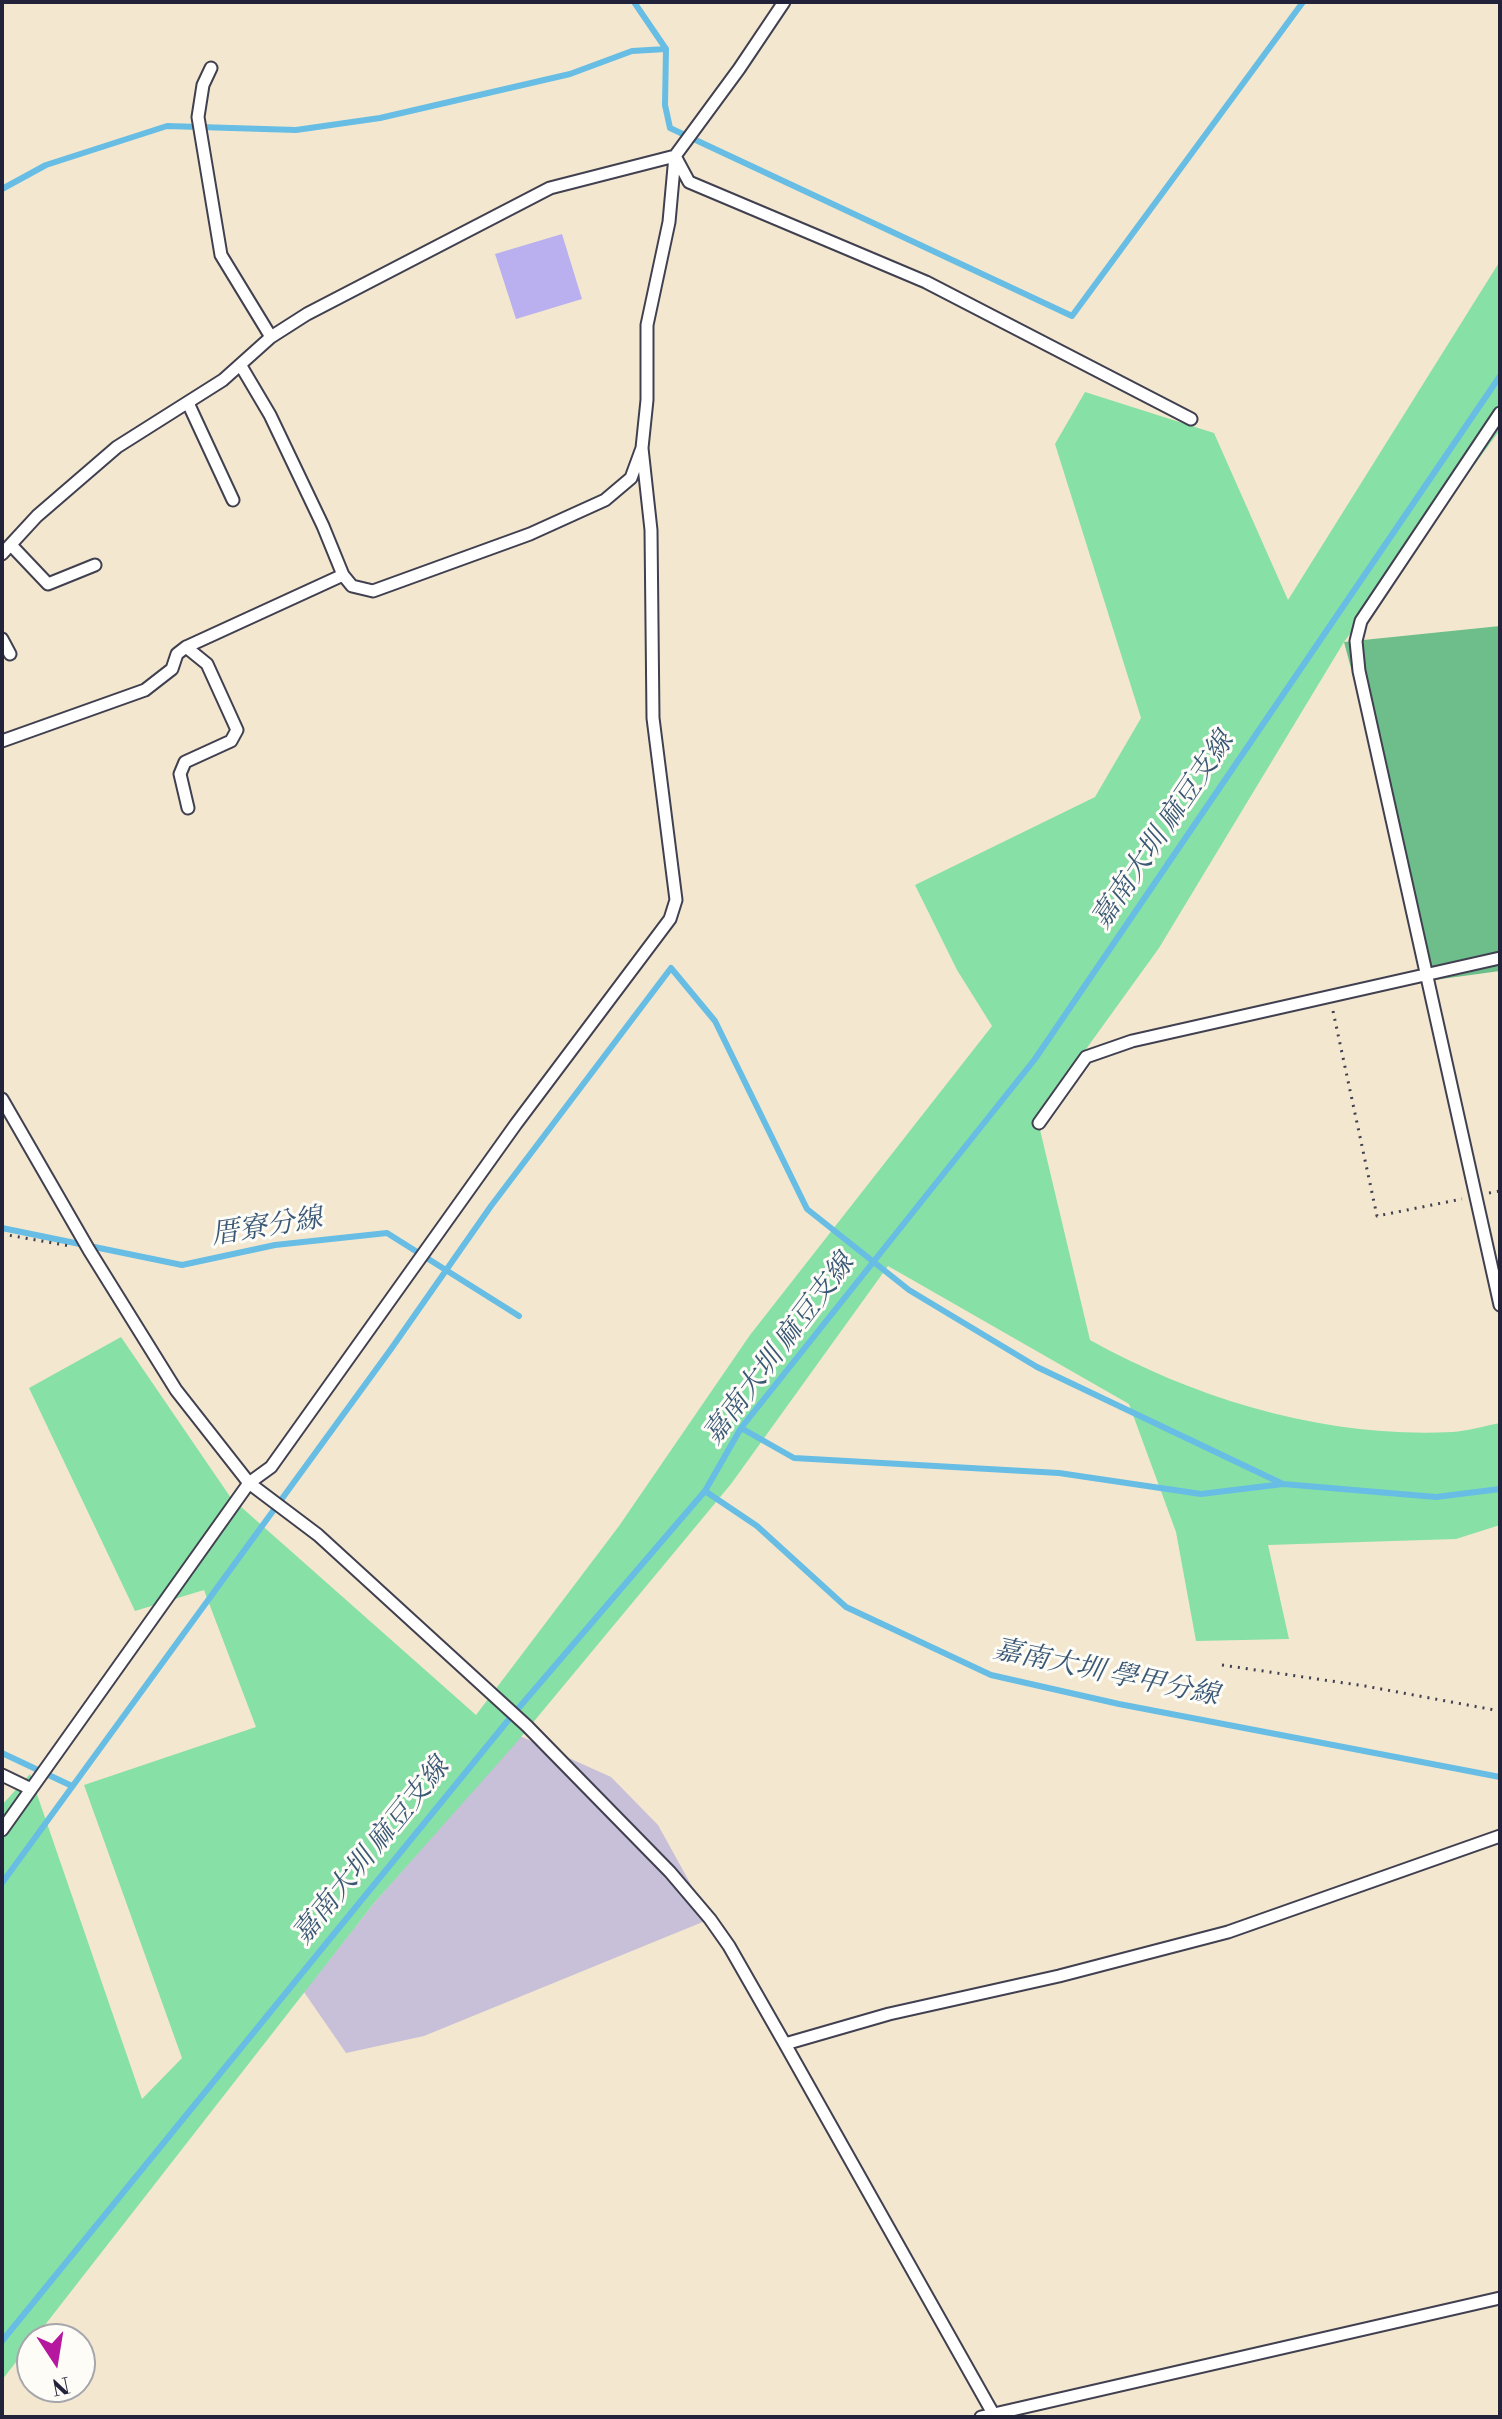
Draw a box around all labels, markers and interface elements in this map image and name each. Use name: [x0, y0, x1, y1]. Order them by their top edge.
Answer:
water label: 嘉南大圳 麻豆支線: [1086, 726, 1242, 936]
water label: 厝寮分線: [209, 1203, 325, 1253]
water label: 嘉南大圳 麻豆支線: [697, 1248, 863, 1452]
water label: 嘉南大圳 學甲分線: [990, 1634, 1222, 1714]
water label: 嘉南大圳 麻豆支線: [287, 1752, 457, 1952]
north arrow: [16, 2323, 96, 2403]
text: N: [49, 2370, 72, 2400]

